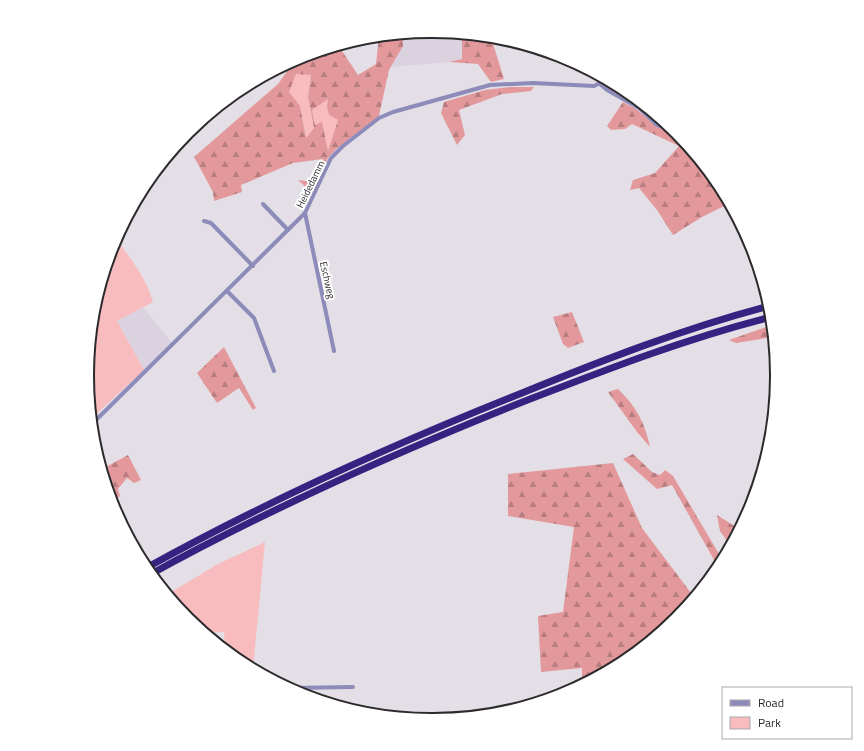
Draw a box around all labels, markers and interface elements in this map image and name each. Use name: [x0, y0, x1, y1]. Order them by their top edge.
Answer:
street label: Heidedamm: [292, 158, 328, 211]
street label: Eschweg: [316, 260, 339, 300]
legend: [722, 687, 852, 739]
text: Road: [758, 693, 784, 712]
text: Park: [758, 713, 781, 732]

